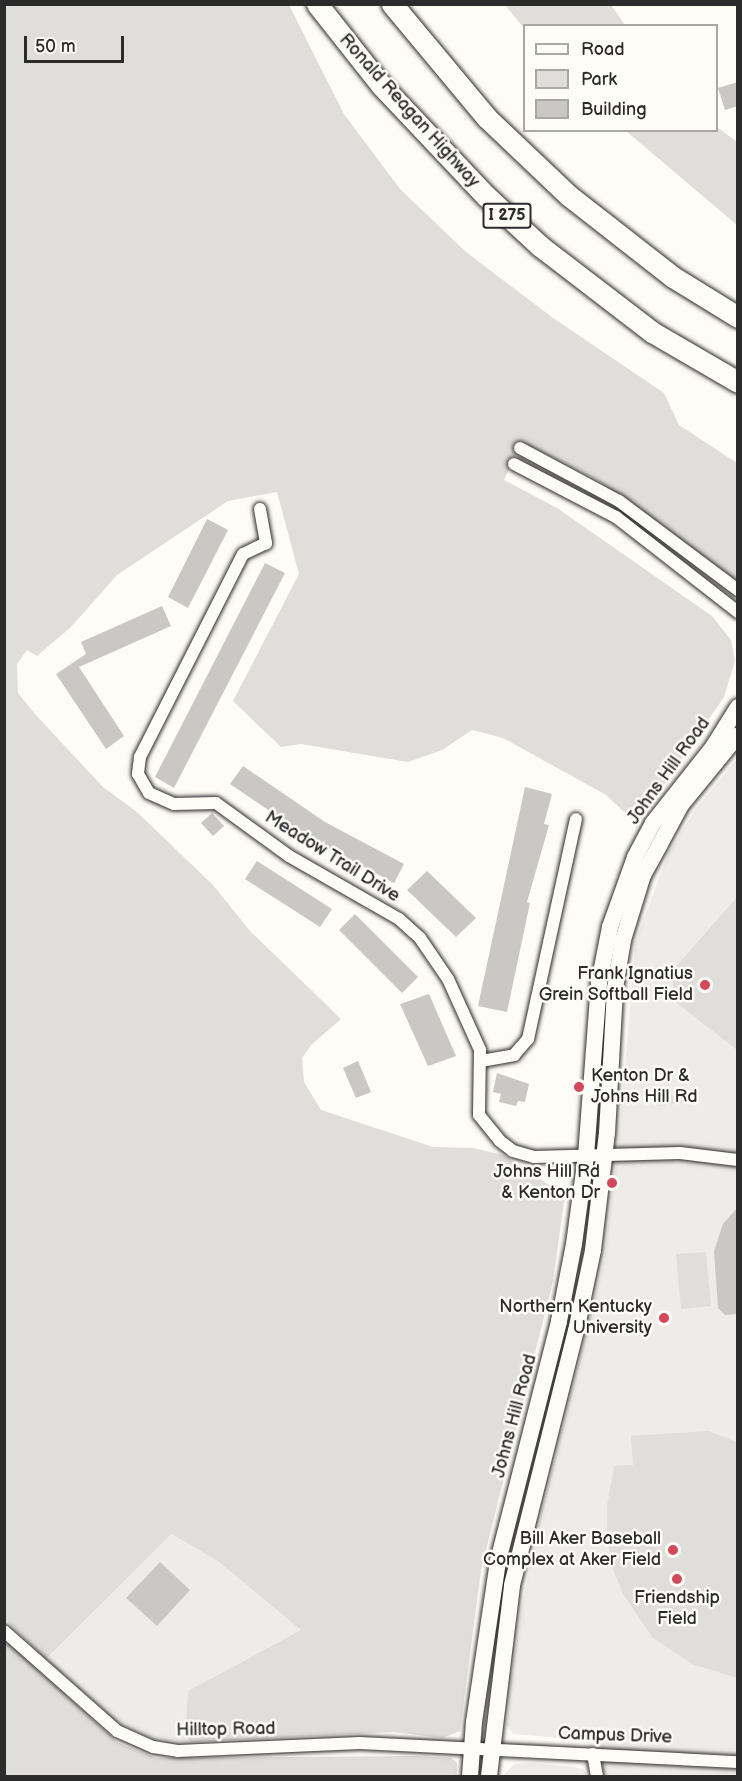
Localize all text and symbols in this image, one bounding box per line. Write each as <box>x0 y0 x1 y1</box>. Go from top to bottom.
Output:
scale bar <box>27 24 128 62</box>
legend <box>523 24 718 132</box>
street label: Ronald Reagan Highway <box>334 30 484 192</box>
text: 50 m <box>35 36 76 57</box>
text: Road <box>581 39 625 60</box>
text: Park <box>581 69 617 90</box>
text: Building <box>581 99 647 120</box>
road number: I 275 <box>482 203 532 229</box>
street label: Johns Hill Road <box>623 713 715 829</box>
street label: Meadow Trail Drive <box>260 807 404 907</box>
place label: Frank Ignatius Grein Softball Field <box>538 964 693 1006</box>
marker: Frank Ignatius Grein Softball Field <box>698 978 712 992</box>
place label: Kenton Dr & Johns Hill Rd <box>591 1066 698 1108</box>
marker: Kenton Dr & Johns Hill Rd <box>572 1080 586 1094</box>
place label: Johns Hill Rd & Kenton Dr <box>493 1162 600 1204</box>
marker: Johns Hill Rd & Kenton Dr <box>605 1176 619 1190</box>
place label: Northern Kentucky University <box>499 1297 652 1340</box>
marker: Northern Kentucky University <box>657 1311 671 1325</box>
street label: Johns Hill Road <box>488 1352 542 1480</box>
place label: Bill Aker Baseball Complex at Aker Field <box>483 1529 661 1572</box>
marker: Bill Aker Baseball Complex at Aker Field <box>666 1543 680 1557</box>
marker: Friendship Field <box>670 1572 684 1586</box>
place label: Friendship Field <box>634 1588 720 1630</box>
street label: Hilltop Road <box>176 1718 276 1742</box>
street label: Campus Drive <box>558 1723 672 1749</box>

